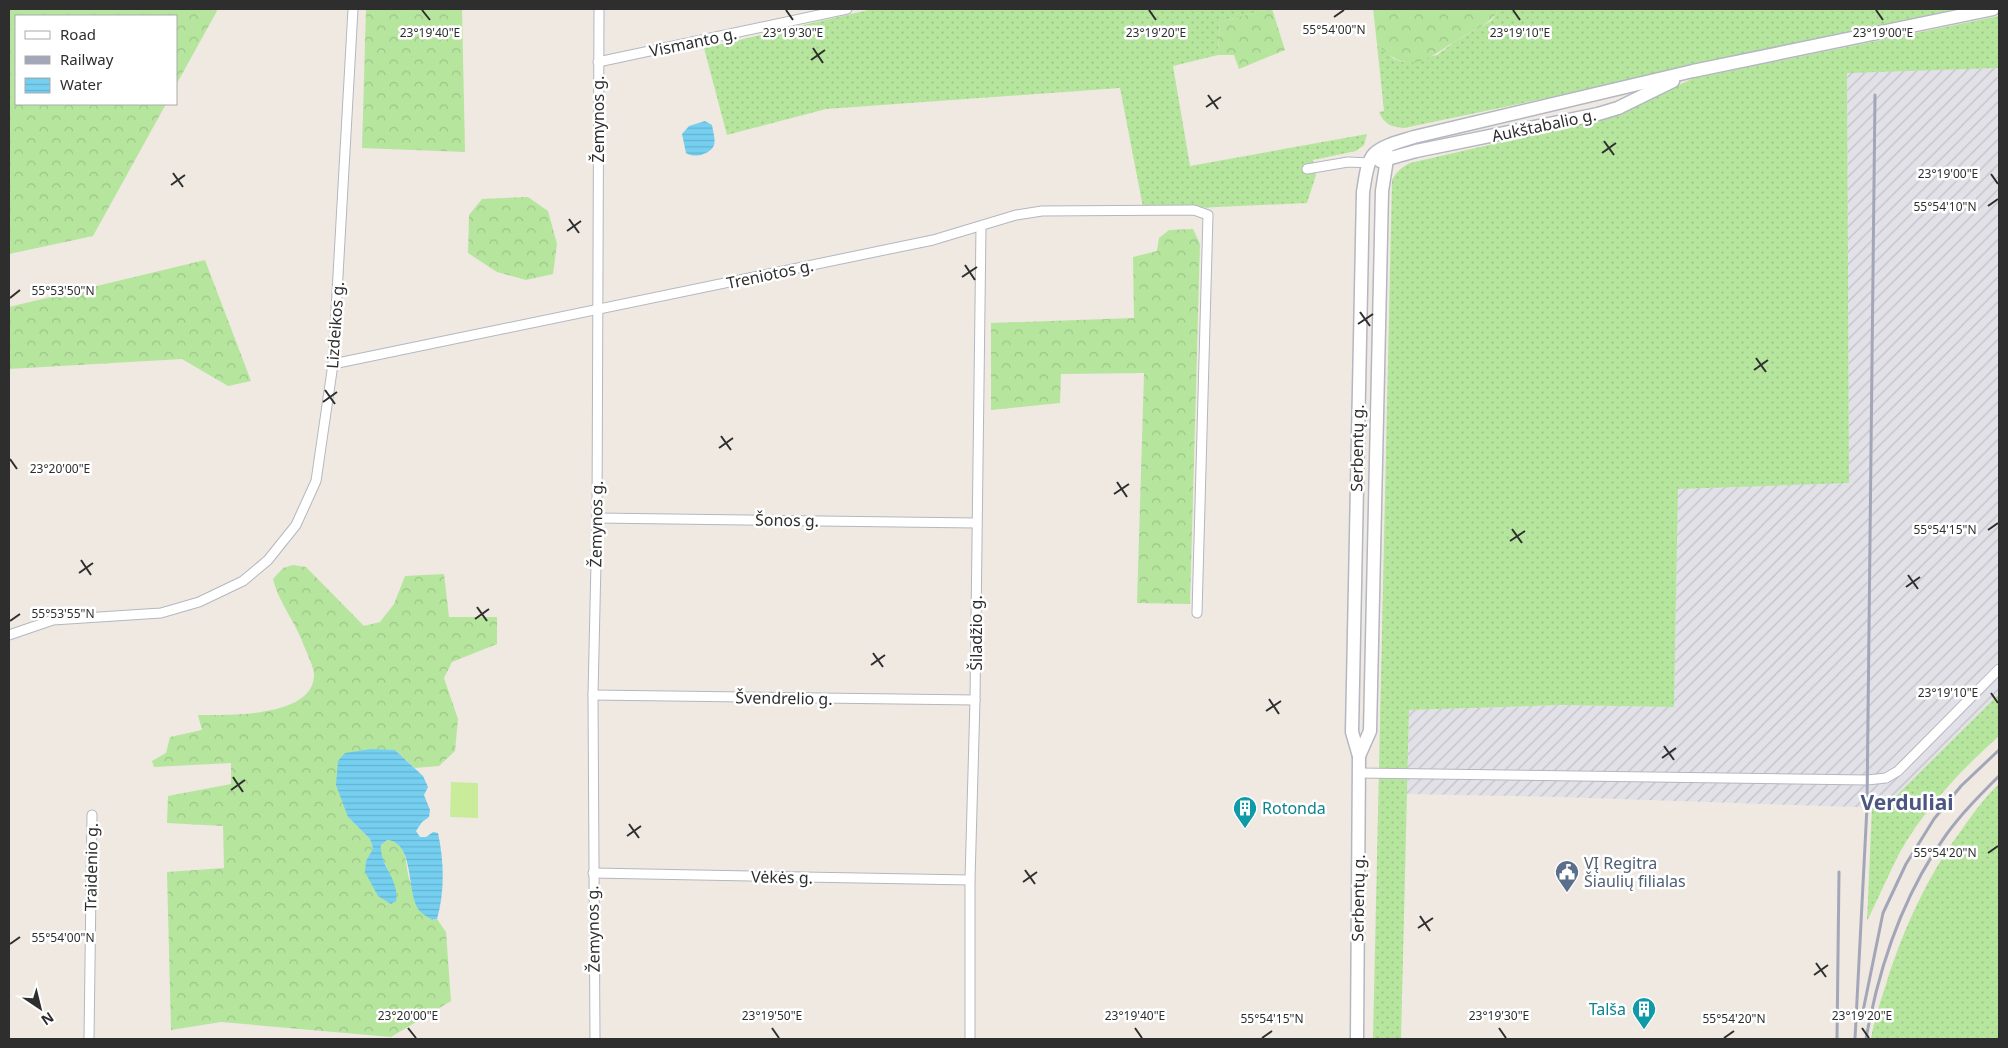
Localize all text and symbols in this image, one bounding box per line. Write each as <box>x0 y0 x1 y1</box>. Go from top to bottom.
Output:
legend <box>15 15 178 105</box>
text: 55°54'00"N <box>1302 21 1366 38</box>
street label: Vismanto g. <box>647 22 739 62</box>
text: Road <box>60 24 96 44</box>
text: 23°19'40"E <box>400 24 460 41</box>
text: 23°19'30"E <box>763 24 823 41</box>
text: 23°19'20"E <box>1126 24 1186 41</box>
text: 23°19'10"E <box>1490 24 1550 41</box>
text: 23°19'00"E <box>1853 24 1913 41</box>
text: Railway <box>60 49 114 69</box>
text: Water <box>60 74 102 94</box>
street label: Žemynos g. <box>587 76 609 162</box>
street label: Aukštabalio g. <box>1490 103 1598 147</box>
text: 23°19'00"E <box>1918 165 1978 182</box>
text: 55°54'10"N <box>1913 198 1977 215</box>
street label: Treniotos g. <box>724 254 816 294</box>
street label: Lizdeikos g. <box>321 281 349 369</box>
text: 55°53'50"N <box>31 282 95 299</box>
street label: Serbentų g. <box>1345 404 1369 492</box>
text: 23°20'00"E <box>30 460 90 477</box>
street label: Žemynos g. <box>584 480 608 568</box>
street label: Šonos g. <box>755 508 819 532</box>
text: 55°54'15"N <box>1913 521 1977 538</box>
street label: Šiladžio g. <box>965 595 987 671</box>
text: 55°53'55"N <box>31 605 95 622</box>
text: 23°19'10"E <box>1918 684 1978 701</box>
street label: Švendrelio g. <box>735 686 833 710</box>
district label: Verduliai <box>1860 788 1954 816</box>
building icon: Rotonda <box>1232 795 1258 829</box>
place label: Rotonda <box>1262 797 1326 819</box>
street label: Traidenio g. <box>79 823 103 911</box>
text: 55°54'20"N <box>1913 844 1977 861</box>
place label: VĮ Regitra Šiaulių filialas <box>1584 852 1686 892</box>
street label: Serbentų g. <box>1346 854 1370 942</box>
public building icon: VĮ Regitra Šiaulių filialas <box>1554 859 1580 893</box>
street label: Vėkės g. <box>751 865 813 889</box>
street label: Žemynos g. <box>581 885 605 973</box>
text: 55°54'00"N <box>31 929 95 946</box>
north arrow <box>15 983 65 1033</box>
building icon: Talša <box>1631 996 1657 1030</box>
place label: Talša <box>1589 998 1626 1020</box>
text: 23°20'00"E <box>378 1007 438 1024</box>
text: 23°19'50"E <box>742 1007 802 1024</box>
text: 23°19'40"E <box>1105 1007 1165 1024</box>
text: 23°19'30"E <box>1469 1007 1529 1024</box>
text: 23°19'20"E <box>1832 1007 1892 1024</box>
text: N <box>38 1008 58 1030</box>
text: 55°54'15"N <box>1240 1010 1304 1027</box>
text: 55°54'20"N <box>1702 1010 1766 1027</box>

